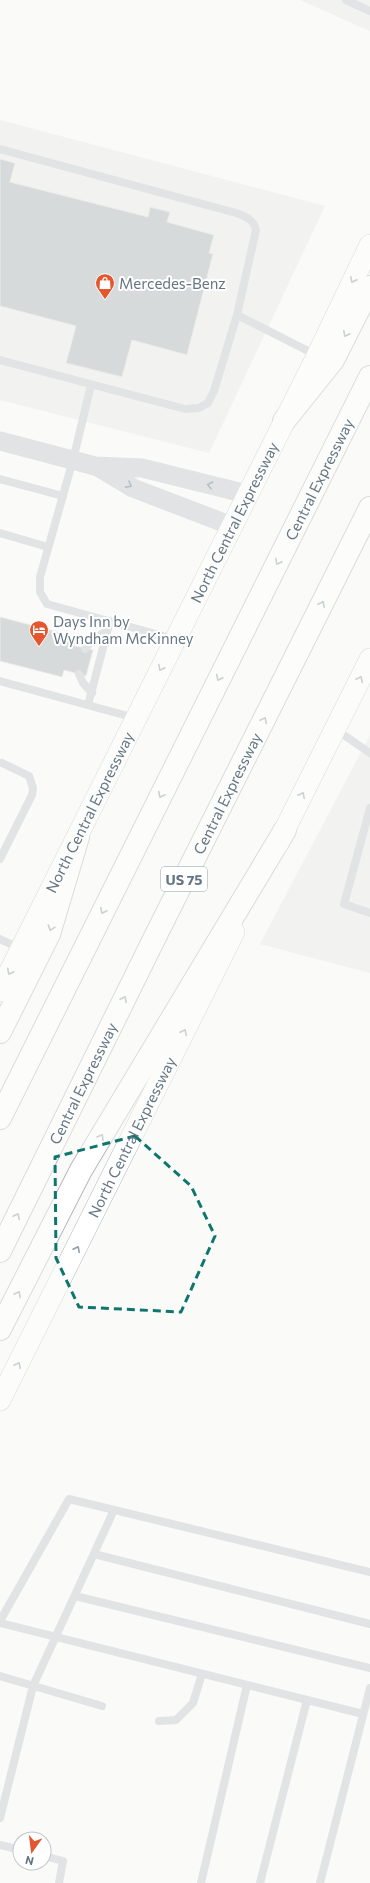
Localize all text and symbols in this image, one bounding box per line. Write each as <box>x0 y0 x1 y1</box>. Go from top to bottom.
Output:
shop icon: Mercedes-Benz <box>94 272 116 300</box>
place label: Mercedes-Benz <box>119 274 226 292</box>
one-way arrow <box>350 276 358 283</box>
one-way arrow <box>343 330 351 337</box>
street label: Central Expressway <box>281 415 357 543</box>
street label: North Central Expressway <box>186 439 282 606</box>
one-way arrow <box>125 480 132 488</box>
one-way arrow <box>206 481 213 489</box>
one-way arrow <box>275 558 282 565</box>
one-way arrow <box>317 601 325 608</box>
place label: Days Inn by Wyndham McKinney <box>53 612 194 647</box>
hotel icon: Days Inn by Wyndham McKinney <box>28 619 50 647</box>
one-way arrow <box>158 664 165 672</box>
one-way arrow <box>217 674 224 682</box>
one-way arrow <box>355 675 363 683</box>
one-way arrow <box>259 717 267 724</box>
street label: North Central Expressway <box>42 728 137 895</box>
street label: Central Expressway <box>189 729 265 857</box>
one-way arrow <box>159 790 166 798</box>
one-way arrow <box>297 791 305 799</box>
road number: US 75 <box>161 867 207 891</box>
one-way arrow <box>100 907 108 914</box>
one-way arrow <box>47 925 56 932</box>
one-way arrow <box>7 968 15 975</box>
one-way arrow <box>119 996 127 1003</box>
street label: Central Expressway <box>45 1019 121 1147</box>
one-way arrow <box>179 1029 187 1037</box>
street label: North Central Expressway <box>84 1053 179 1220</box>
one-way arrow <box>96 1134 104 1141</box>
one-way arrow <box>13 1213 20 1220</box>
one-way arrow <box>72 1246 80 1254</box>
one-way arrow <box>13 1291 20 1299</box>
one-way arrow <box>13 1362 21 1369</box>
north arrow <box>12 1831 52 1871</box>
text: N <box>24 1854 35 1868</box>

